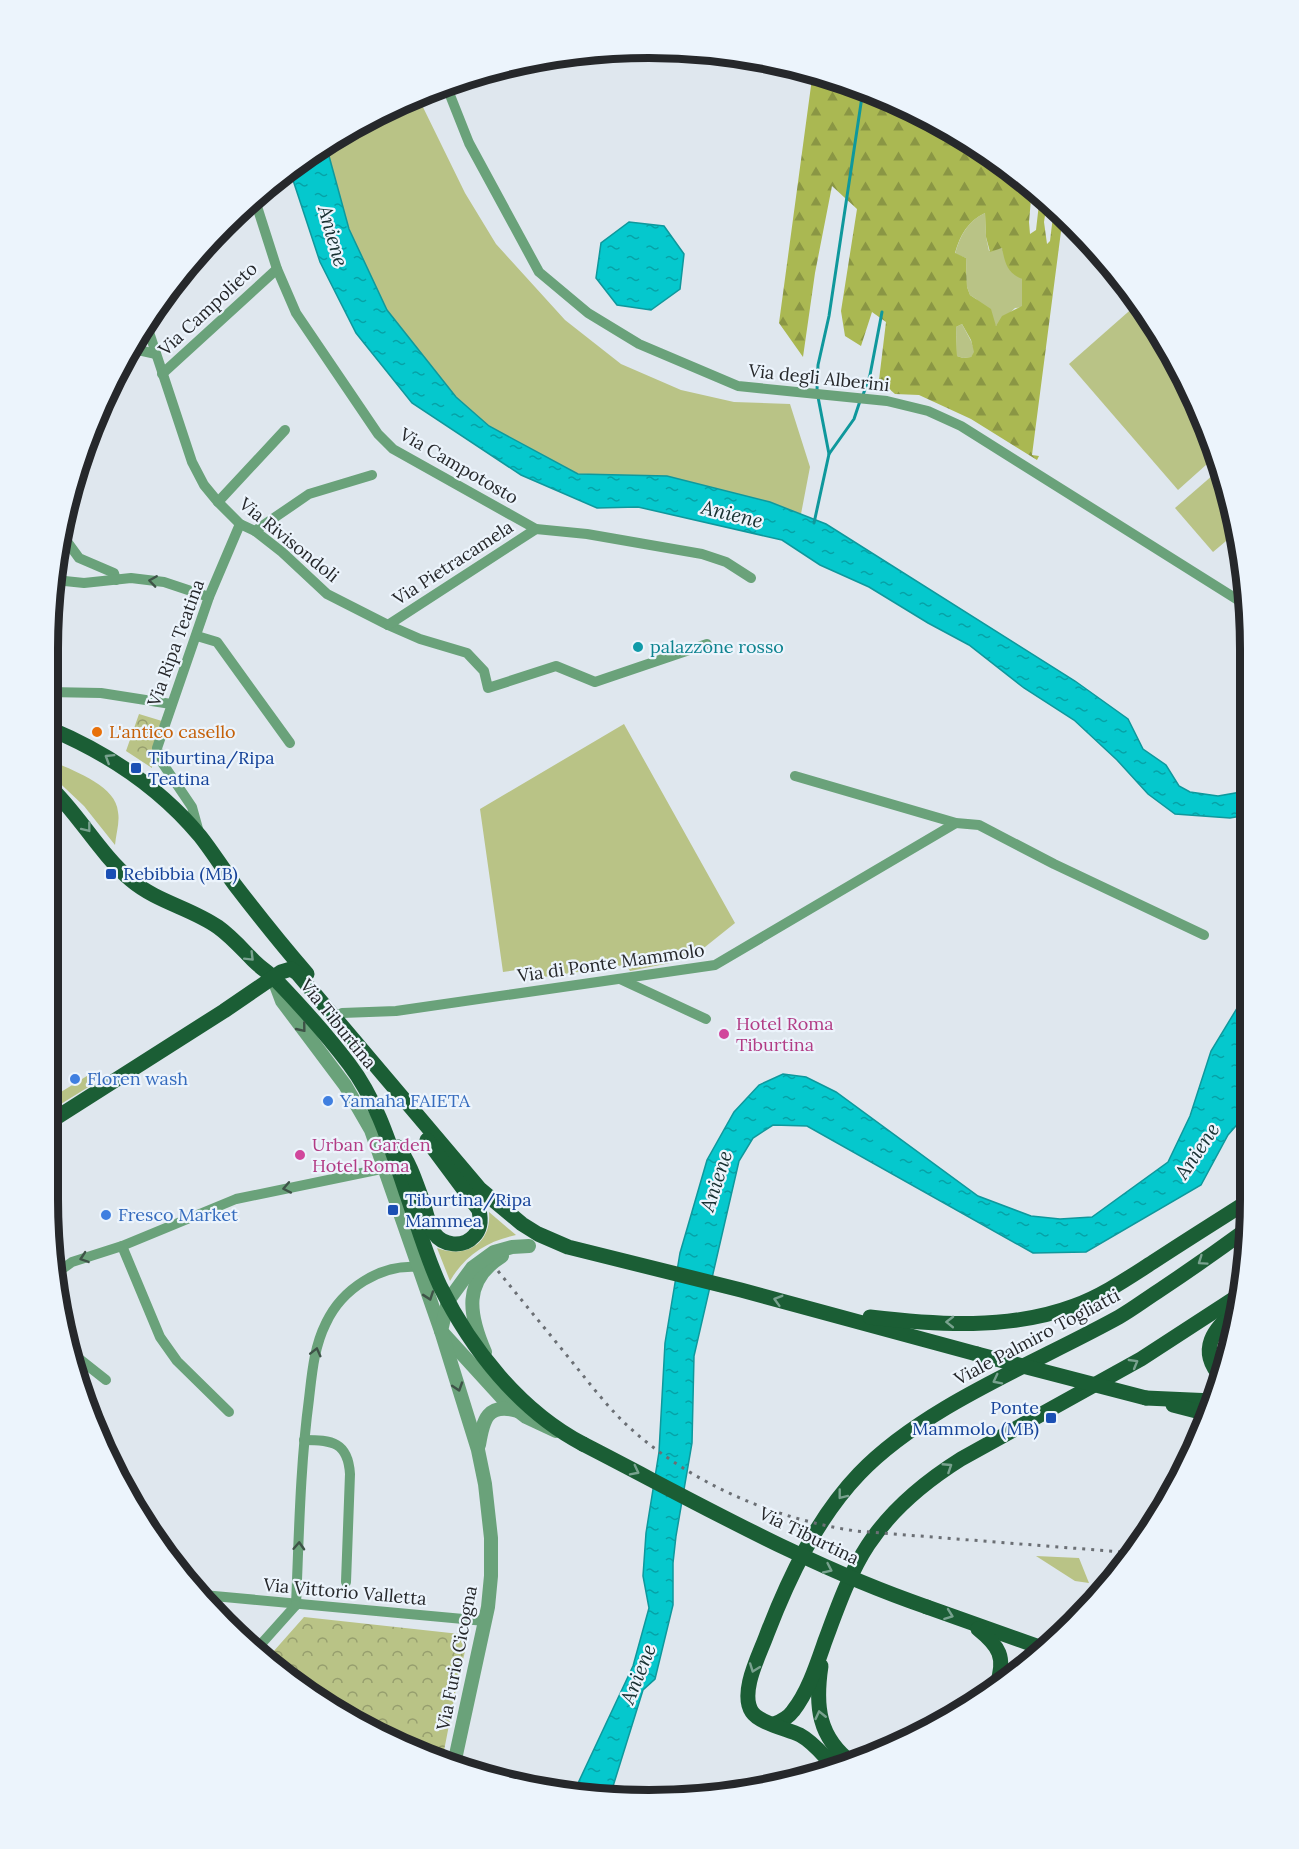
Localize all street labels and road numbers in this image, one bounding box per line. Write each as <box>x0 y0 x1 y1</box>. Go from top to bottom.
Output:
street label: Via Campolieto <box>153 257 262 361</box>
street label: Via degli Alberini <box>747 359 891 396</box>
street label: Via Campotosto <box>395 422 523 509</box>
street label: Via Rivisondoli <box>234 492 344 587</box>
street label: Via Pietracamela <box>387 515 517 611</box>
street label: Via Ripa Teatina <box>142 576 209 710</box>
street label: Via di Ponte Mammolo <box>515 938 706 987</box>
street label: Via Tiburtina <box>295 973 381 1073</box>
street label: Viale Palmiro Togliatti <box>949 1283 1123 1390</box>
street label: Via Tiburtina <box>755 1501 863 1570</box>
street label: Via Vittorio Valletta <box>262 1573 428 1610</box>
street label: Via Furio Cicogna <box>431 1584 482 1733</box>

